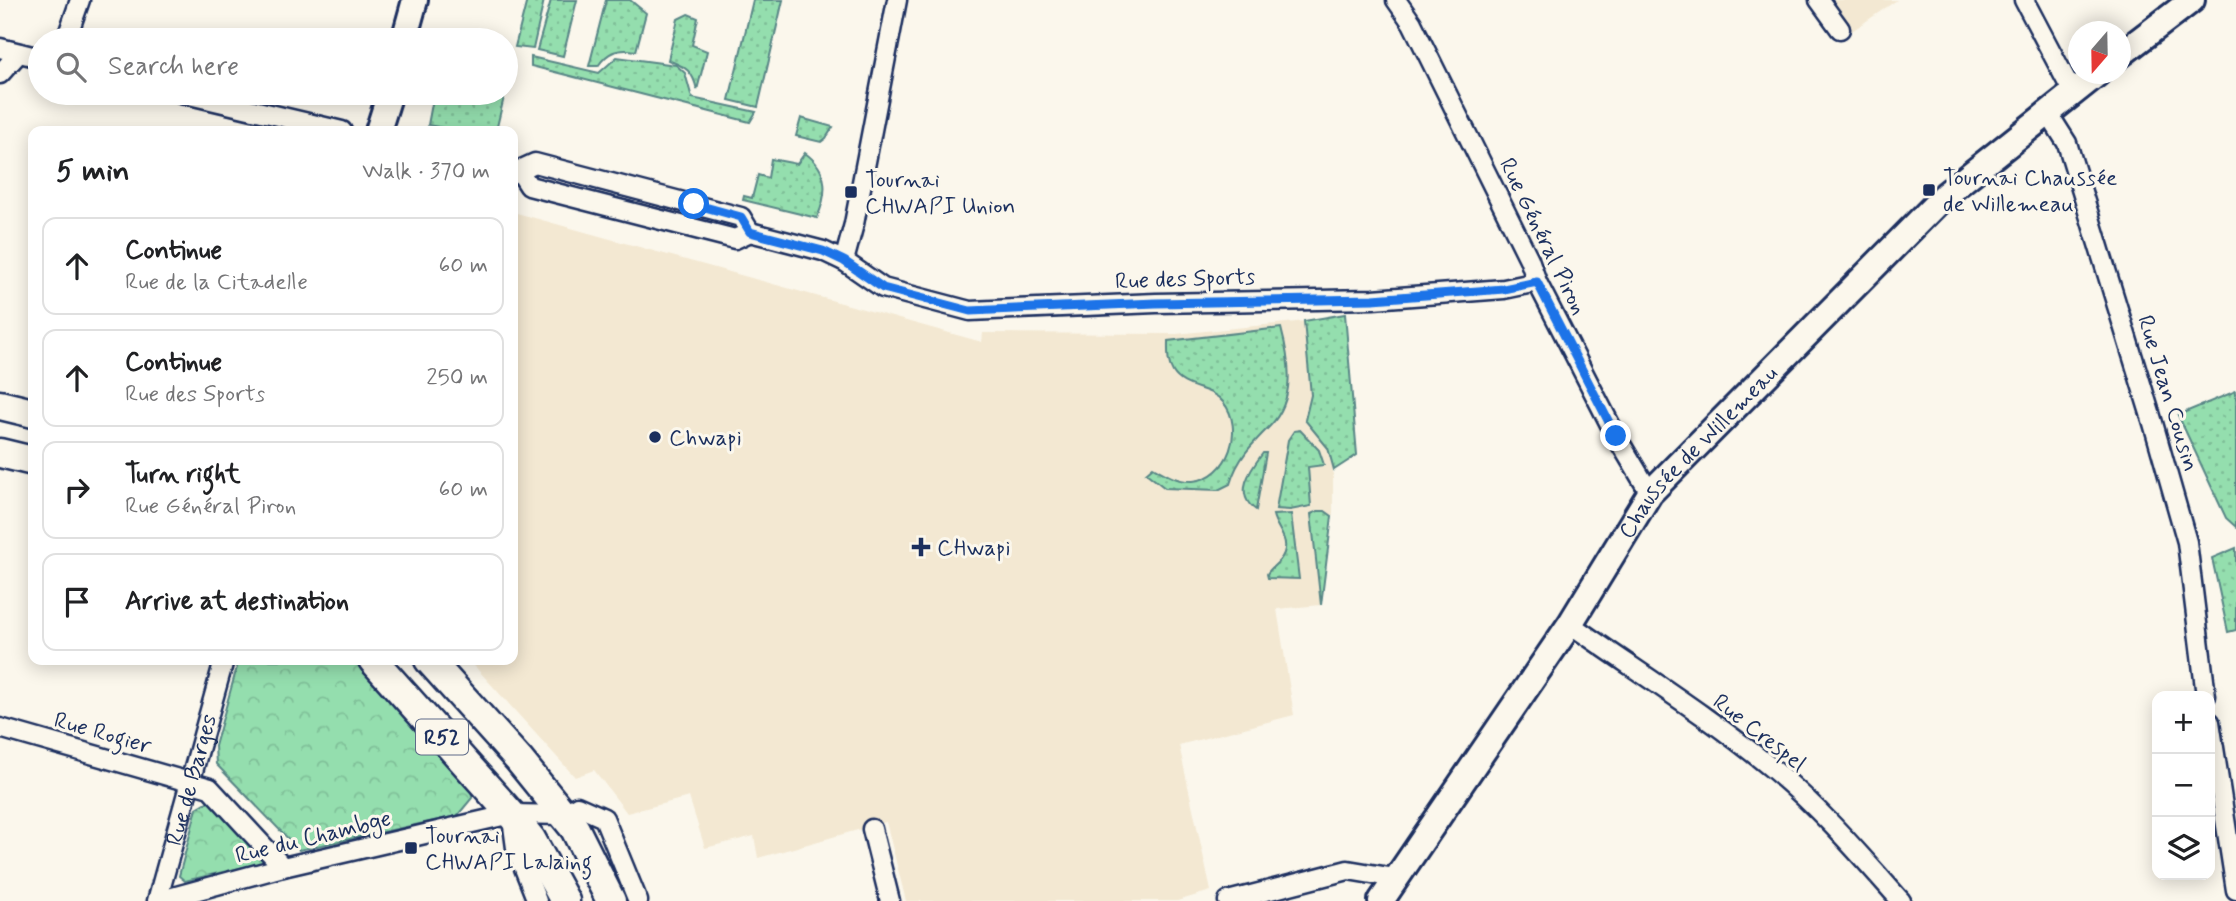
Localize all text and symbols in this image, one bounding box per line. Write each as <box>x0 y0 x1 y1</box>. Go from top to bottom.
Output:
north arrow <box>2068 21 2131 84</box>
search box <box>28 28 518 105</box>
icon: search <box>52 48 90 86</box>
text: Search here <box>108 50 239 84</box>
text: 5 min <box>56 152 130 191</box>
street label: Rue Général Piron <box>1491 153 1593 320</box>
text: Walk · 370 m <box>362 157 490 187</box>
place label: Tournai Chaussée de Willemeau <box>1943 164 2117 220</box>
place label: Tournai CHWAPI Union <box>865 166 1015 222</box>
marker: Tournai Chaussée de Willemeau <box>1921 182 1937 198</box>
marker: Tournai CHWAPI Union <box>843 184 859 200</box>
route start <box>678 188 709 219</box>
text: Continue <box>125 234 222 268</box>
icon: ahead <box>58 247 96 285</box>
text: 60 m <box>439 251 488 281</box>
street label: Rue des Sports <box>1115 263 1256 297</box>
text: Rue de la Citadelle <box>125 268 308 298</box>
street label: Rue Jean Cousin <box>2129 312 2205 475</box>
text: Continue <box>125 346 222 380</box>
icon: ahead <box>58 359 96 397</box>
street label: Chaussée de Willemeau <box>1613 360 1785 545</box>
text: 250 m <box>426 363 488 393</box>
text: Rue des Sports <box>125 380 265 410</box>
route end <box>1600 420 1631 451</box>
place label: Chwapi <box>669 424 742 454</box>
marker: Chwapi <box>647 429 663 445</box>
text: Turn right <box>125 458 241 492</box>
icon: right <box>58 471 96 509</box>
text: 60 m <box>439 475 488 505</box>
text: Rue Général Piron <box>125 492 296 522</box>
place label: CHwapi <box>937 534 1011 564</box>
marker: CHwapi <box>911 537 931 557</box>
icon: arrive <box>58 583 96 621</box>
text: Arrive at destination <box>125 585 349 619</box>
street label: Rue Crespel <box>1706 688 1812 780</box>
map controls <box>2152 691 2215 880</box>
button: + <box>2152 691 2215 754</box>
street label: Rue Rogier <box>50 706 155 764</box>
street label: Rue de Barges <box>160 711 225 849</box>
road number: R52 <box>416 720 468 754</box>
button: − <box>2152 754 2215 817</box>
street label: Rue du Chambge <box>232 804 395 874</box>
button: layers <box>2152 817 2215 880</box>
place label: Tournai CHWAPI Lalaing <box>425 822 592 880</box>
marker: Tournai CHWAPI Lalaing <box>403 840 419 856</box>

